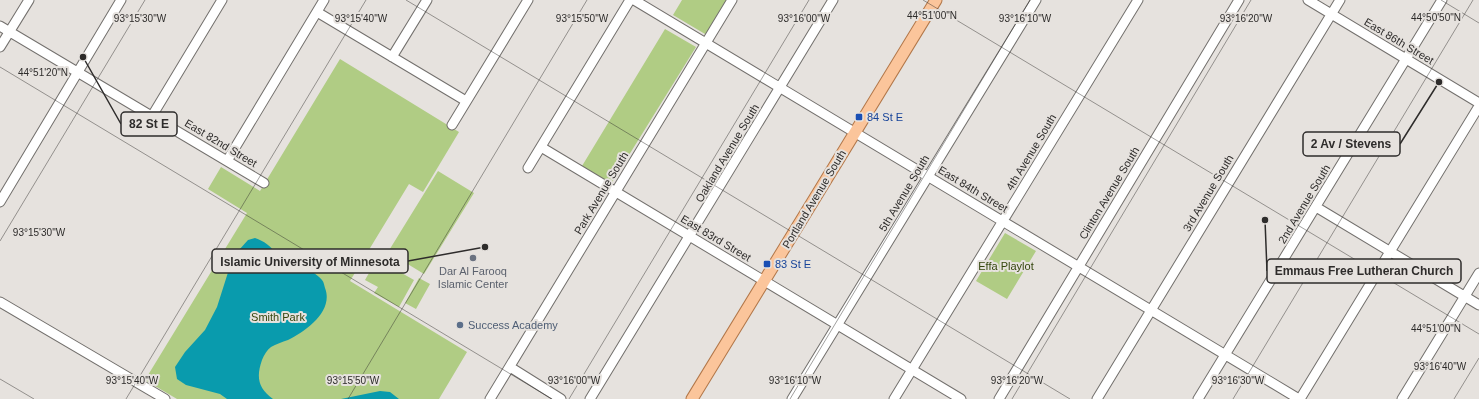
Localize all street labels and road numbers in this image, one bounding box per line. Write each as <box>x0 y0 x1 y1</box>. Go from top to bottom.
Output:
street label: East 86th Street <box>1362 16 1436 66</box>
street label: Oakland Avenue South <box>693 102 761 204</box>
street label: 4th Avenue South <box>1004 112 1058 192</box>
street label: East 82nd Street <box>183 117 259 169</box>
street label: Clinton Avenue South <box>1077 145 1141 241</box>
street label: Portland Avenue South <box>780 148 848 250</box>
street label: Park Avenue South <box>572 150 630 236</box>
street label: 5th Avenue South <box>877 153 931 233</box>
street label: 3rd Avenue South <box>1180 153 1236 233</box>
street label: 2nd Avenue South <box>1276 162 1332 246</box>
street label: East 84th Street <box>936 164 1010 214</box>
street label: East 83rd Street <box>679 212 753 264</box>

